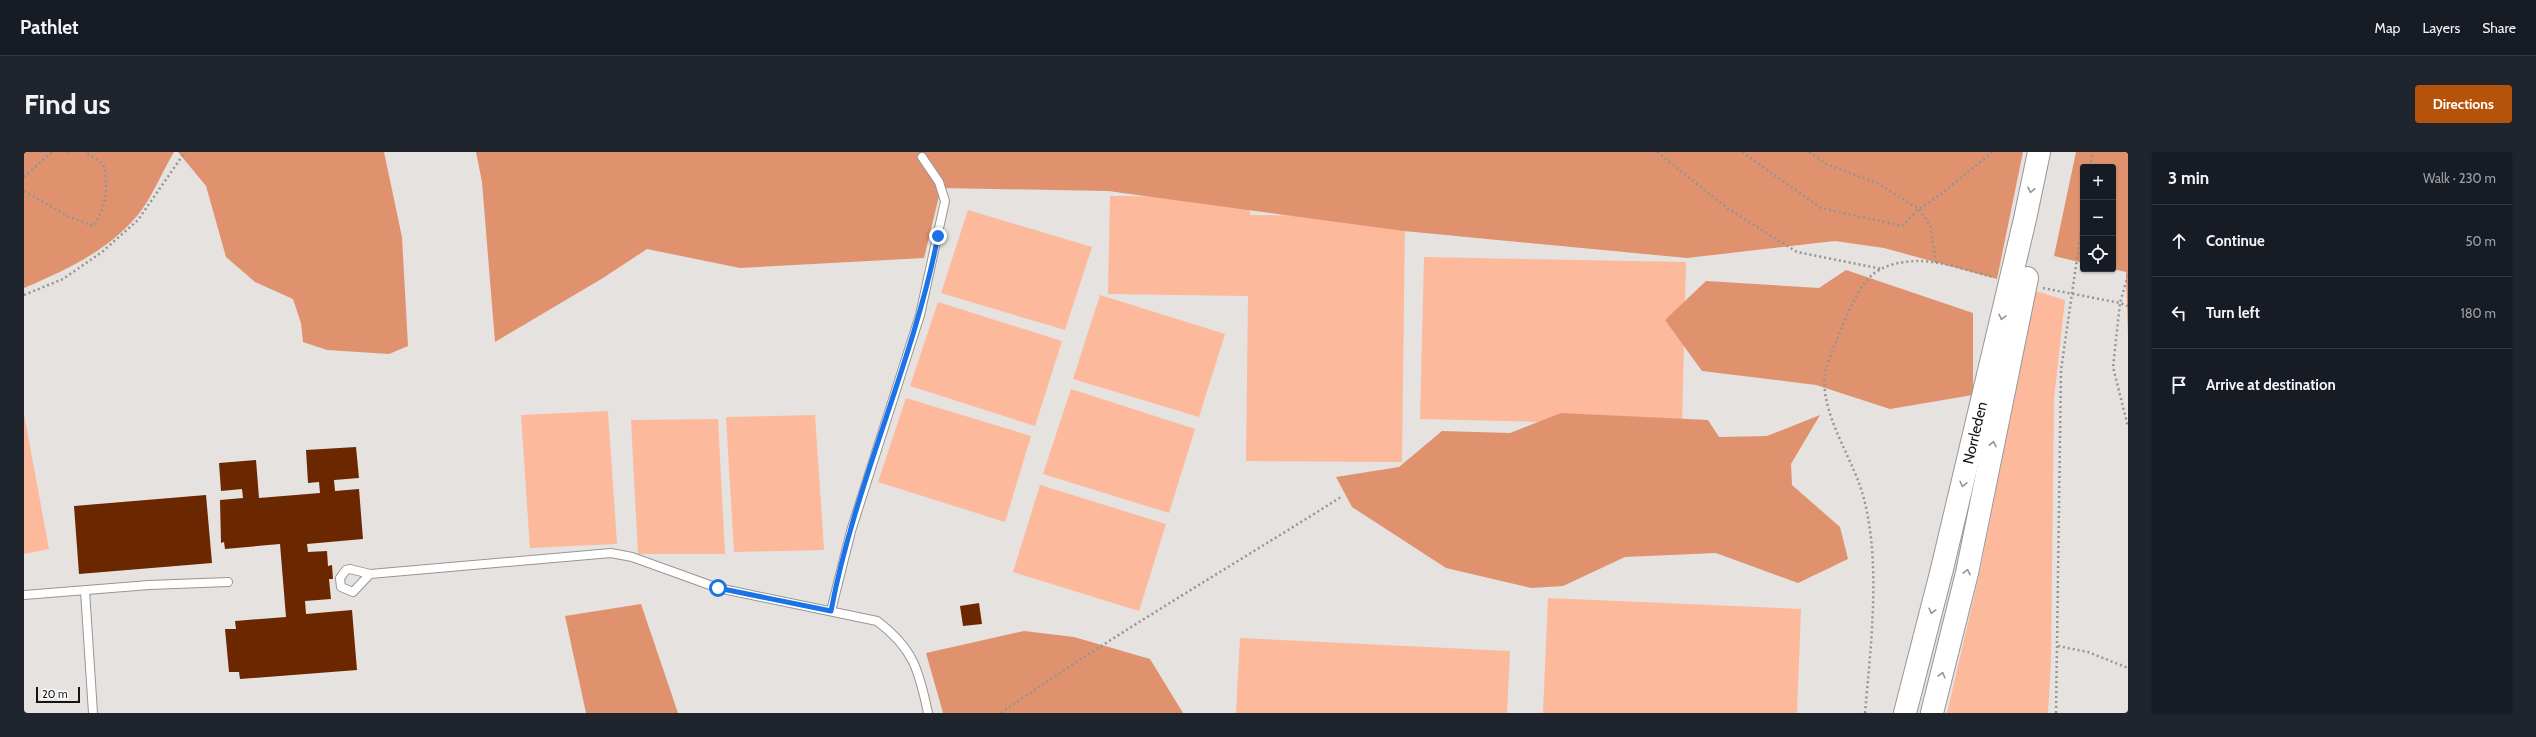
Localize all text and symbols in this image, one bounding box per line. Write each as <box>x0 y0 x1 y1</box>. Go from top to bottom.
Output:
text: Pathlet <box>20 16 79 39</box>
text: Map <box>2375 19 2400 37</box>
text: Layers <box>2422 19 2460 37</box>
text: Share <box>2482 19 2516 37</box>
button: Directions <box>2415 85 2512 123</box>
text: Find us <box>24 87 110 121</box>
map controls <box>2080 164 2116 272</box>
button: + <box>2080 164 2116 200</box>
text: 3 min <box>2168 168 2209 188</box>
text: Walk · 230 m <box>2423 170 2496 186</box>
one-way arrow <box>2028 187 2036 193</box>
button: − <box>2080 200 2116 236</box>
route end <box>929 227 947 245</box>
icon: ahead <box>2168 230 2190 252</box>
text: Continue <box>2206 232 2265 250</box>
text: 50 m <box>2466 233 2496 249</box>
button: locate <box>2080 236 2116 272</box>
icon: left <box>2168 302 2190 324</box>
text: Turn left <box>2206 304 2260 322</box>
text: 180 m <box>2460 305 2496 321</box>
one-way arrow <box>1999 314 2007 320</box>
icon: arrive <box>2168 374 2190 396</box>
text: Arrive at destination <box>2206 376 2336 394</box>
street label: Norrleden <box>1959 400 1991 466</box>
one-way arrow <box>1988 441 1996 447</box>
one-way arrow <box>1959 481 1967 487</box>
one-way arrow <box>1962 568 1970 575</box>
route start <box>709 579 727 597</box>
one-way arrow <box>1928 607 1937 614</box>
one-way arrow <box>1937 672 1946 679</box>
scale bar <box>36 685 80 704</box>
text: 20 m <box>42 687 68 701</box>

